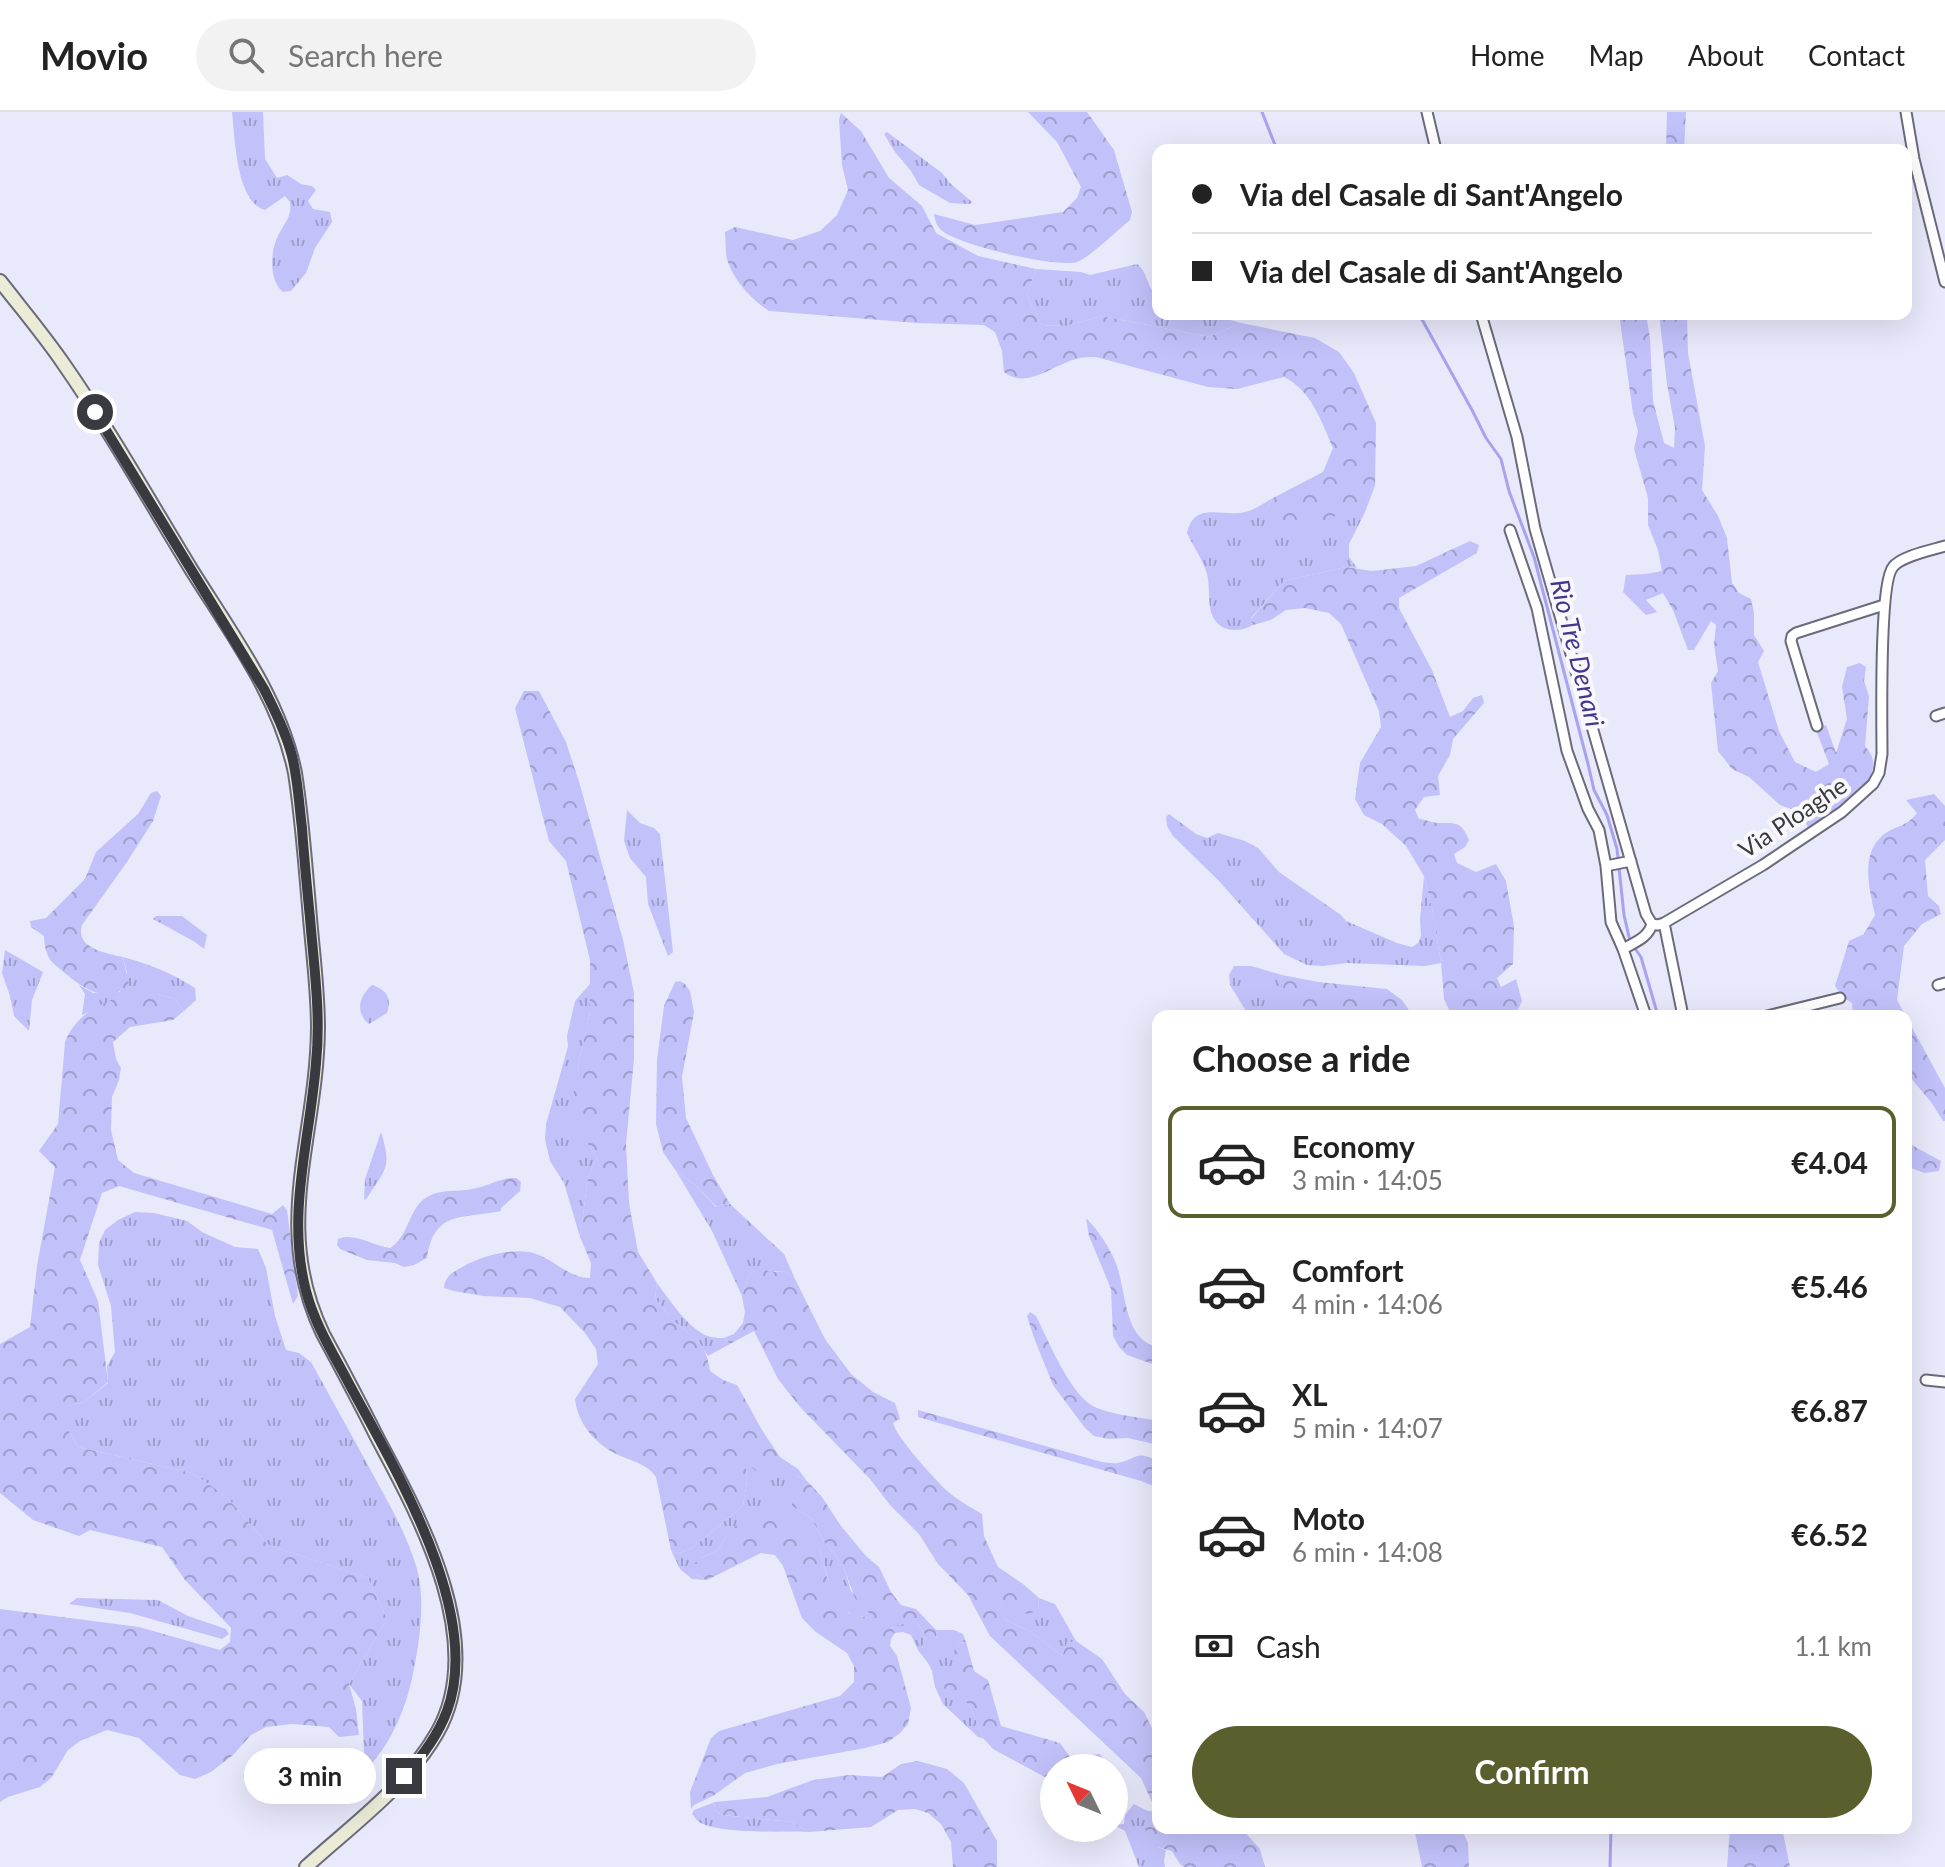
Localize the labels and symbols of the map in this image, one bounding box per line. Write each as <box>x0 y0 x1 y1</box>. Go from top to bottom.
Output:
route start <box>77 394 113 430</box>
water label: Rio Tre Denari <box>1544 576 1612 730</box>
street label: Via Ploaghe <box>1733 770 1852 863</box>
callout: 3 min <box>244 1748 376 1804</box>
north arrow <box>1040 1754 1128 1842</box>
route end <box>386 1758 422 1794</box>

